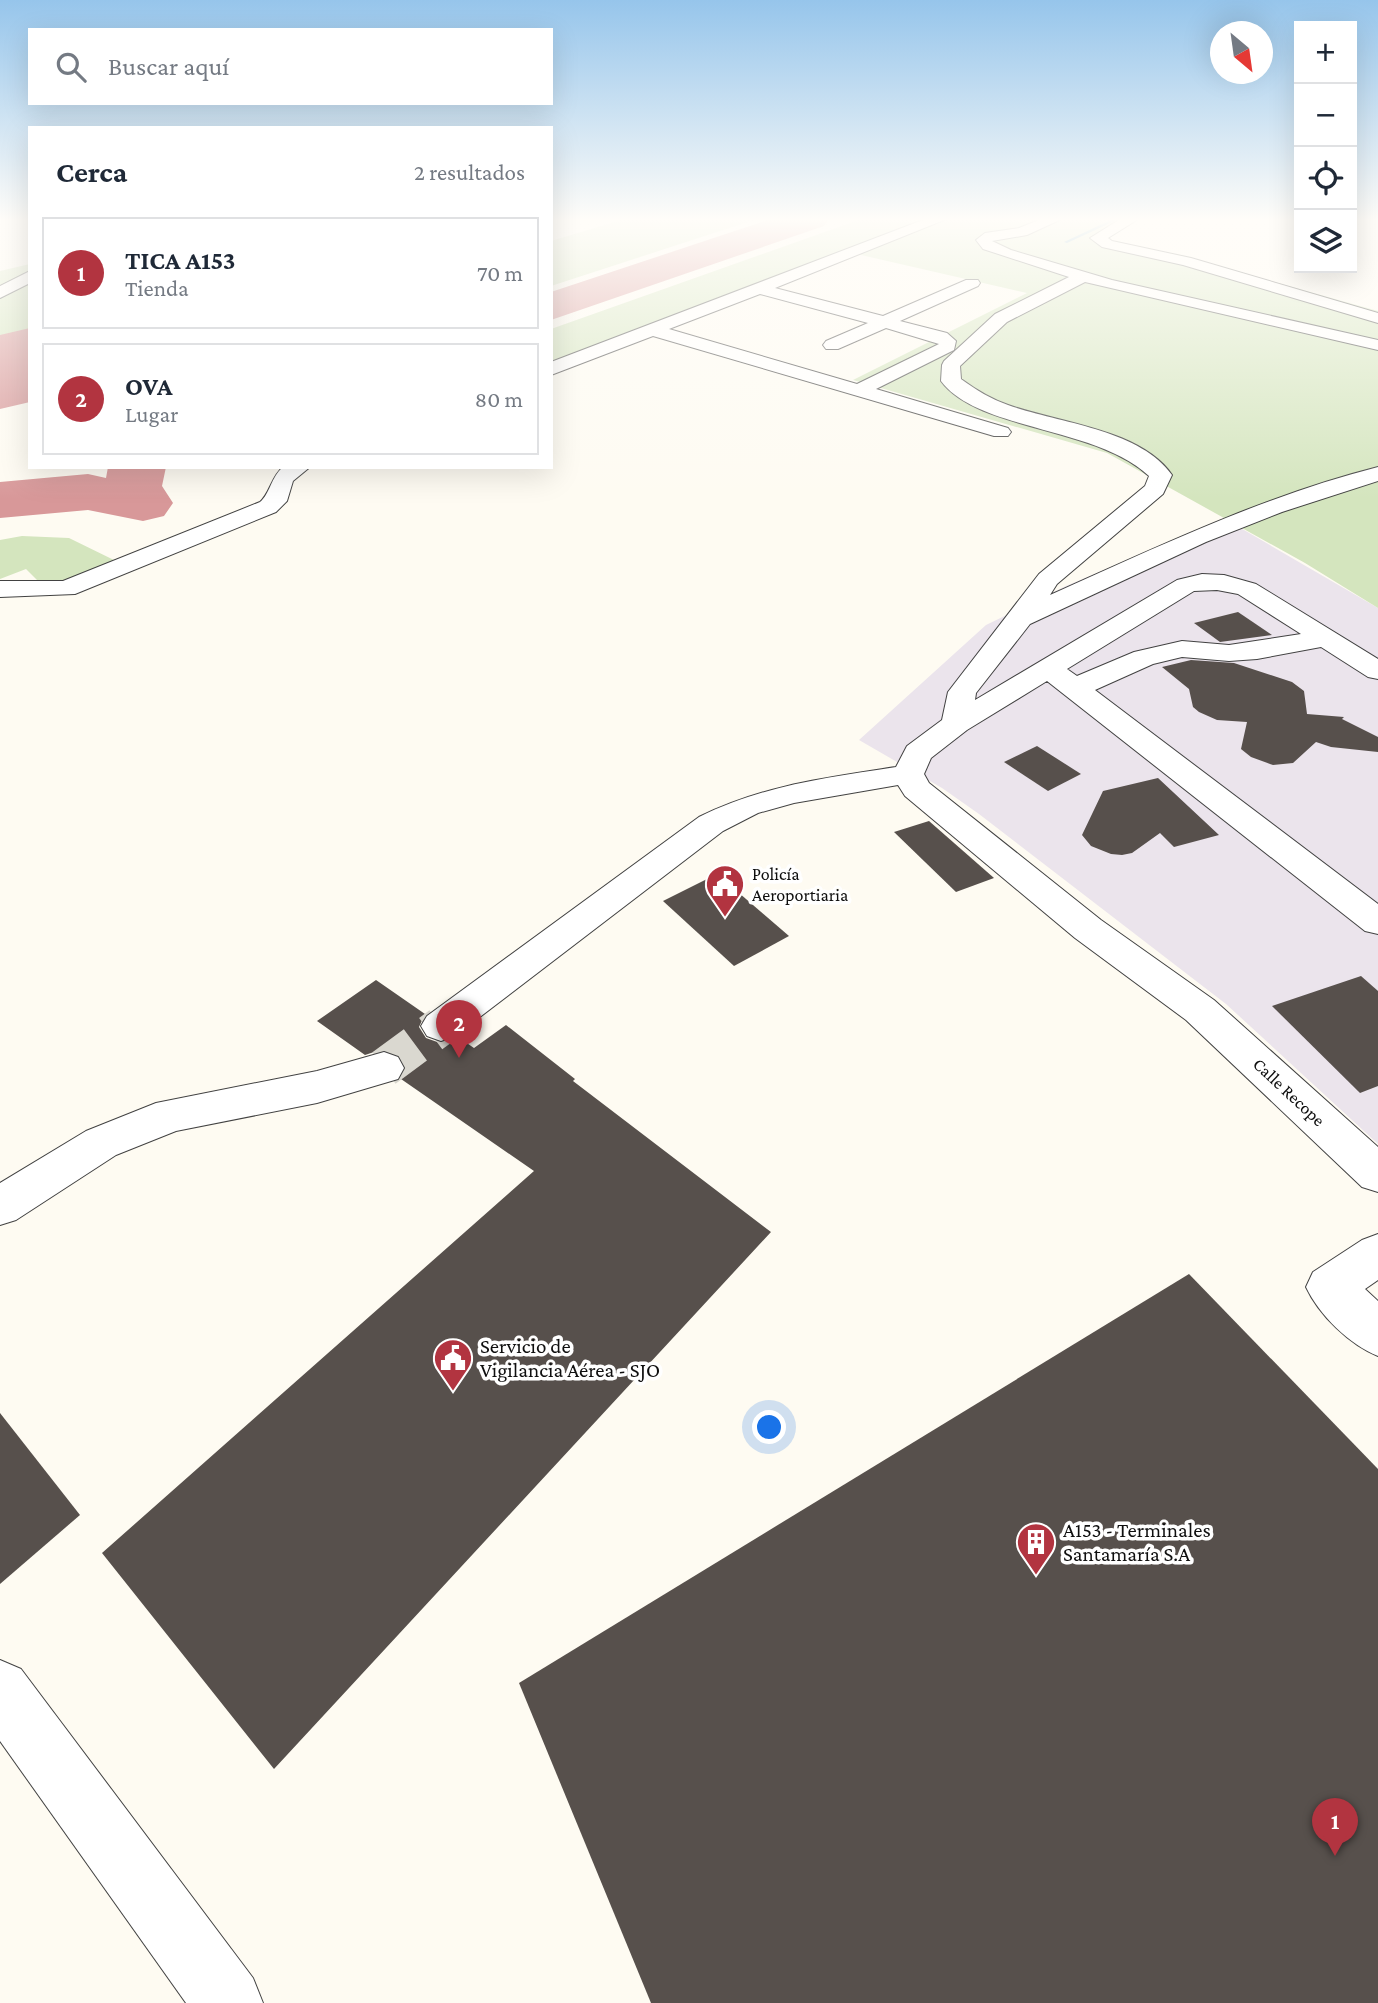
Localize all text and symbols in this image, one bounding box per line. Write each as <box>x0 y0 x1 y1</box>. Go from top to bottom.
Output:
north arrow <box>1210 21 1273 84</box>
map controls <box>1294 21 1357 273</box>
button: + <box>1294 21 1357 84</box>
search box <box>28 28 553 105</box>
icon: search <box>52 48 90 86</box>
text: Buscar aquí <box>108 52 229 81</box>
button: − <box>1294 84 1357 147</box>
button: locate <box>1294 147 1357 210</box>
text: Cerca <box>56 155 127 188</box>
text: 2 resultados <box>414 159 525 185</box>
button: layers <box>1294 210 1357 273</box>
text: TICA A153 <box>125 246 235 275</box>
text: 1 <box>77 260 85 286</box>
text: 70 m <box>477 260 523 286</box>
text: Tienda <box>125 275 189 301</box>
text: OVA <box>125 372 172 401</box>
text: 2 <box>75 386 87 412</box>
text: 80 m <box>475 386 523 412</box>
text: Lugar <box>125 401 178 427</box>
public building icon: Policía Aeroportiaria <box>704 863 746 918</box>
place label: Policía Aeroportiaria <box>752 864 848 905</box>
pin: 2 <box>436 1000 482 1058</box>
street label: Calle Recope <box>1249 1054 1329 1130</box>
place label: Servicio de Vigilancia Aérea - SJO <box>480 1334 660 1382</box>
public building icon: Servicio de Vigilancia Aérea - SJO <box>432 1337 474 1392</box>
your location <box>752 1410 786 1444</box>
place label: A153 - Terminales Santamaría S.A <box>1063 1518 1211 1566</box>
building icon: A153 - Terminales Santamaría S.A <box>1015 1521 1057 1576</box>
pin: 1 <box>1312 1798 1358 1856</box>

